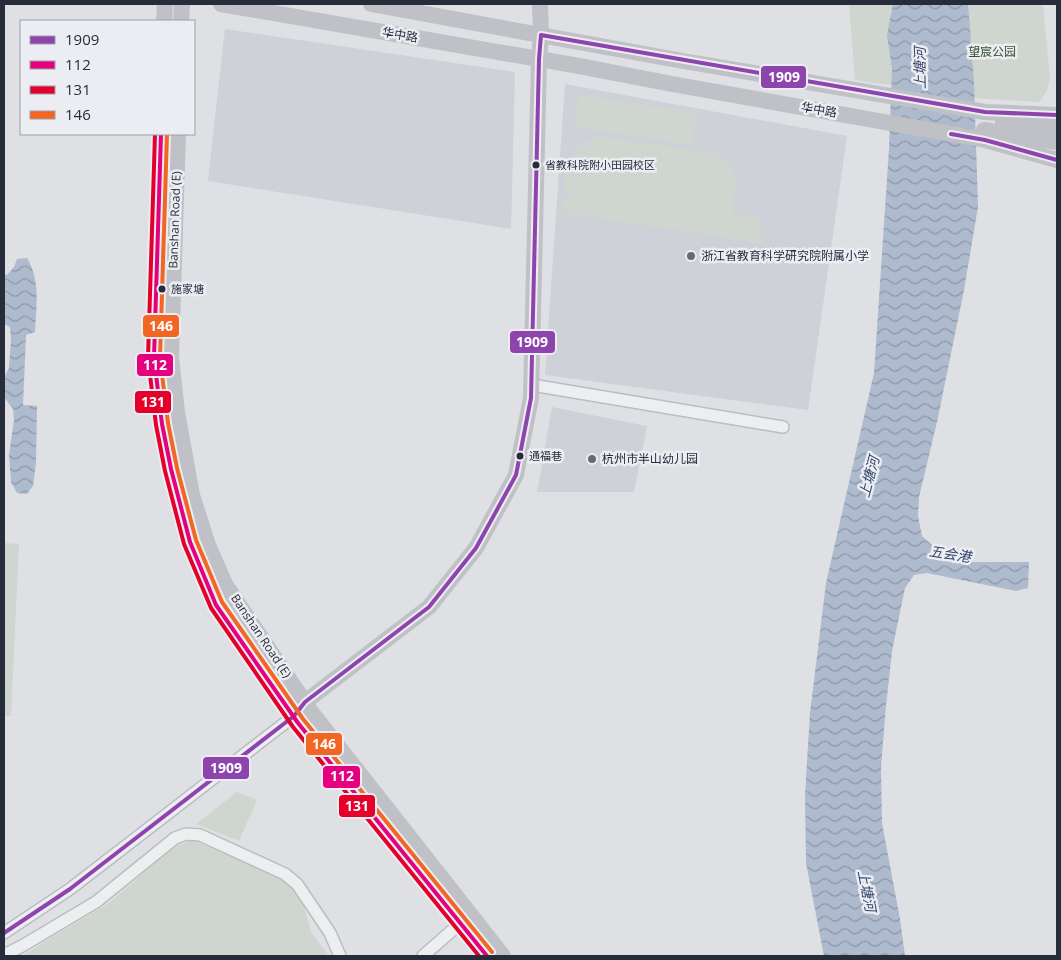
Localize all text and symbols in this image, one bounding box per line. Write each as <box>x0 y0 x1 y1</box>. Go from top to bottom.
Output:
legend <box>20 20 195 135</box>
street label: 华中路 <box>381 23 419 46</box>
text: 1909 <box>65 29 99 49</box>
park label: 望宸公园 <box>968 43 1016 60</box>
water label: 上塘河 <box>910 44 929 89</box>
text: 112 <box>65 54 91 74</box>
line badge: 1909 <box>760 65 807 89</box>
text: 1909 <box>768 67 800 86</box>
text: 131 <box>65 79 91 99</box>
street label: 华中路 <box>800 98 838 121</box>
text: 146 <box>65 104 91 124</box>
place label: 省教科院附小田园校区 <box>545 157 655 172</box>
marker: 省教科院附小田园校区 <box>531 160 541 170</box>
street label: Banshan Road (E) <box>164 171 185 269</box>
place label: 浙江省教育科学研究院附属小学 <box>701 247 869 264</box>
marker: 浙江省教育科学研究院附属小学 <box>685 250 697 262</box>
place label: 施家塘 <box>171 281 204 296</box>
marker: 施家塘 <box>157 284 167 294</box>
line badge: 146 <box>142 314 180 338</box>
text: 146 <box>149 316 173 335</box>
line badge: 1909 <box>509 330 556 354</box>
text: 1909 <box>516 332 548 351</box>
line badge: 112 <box>136 353 174 377</box>
text: 112 <box>143 355 167 374</box>
line badge: 131 <box>134 390 172 414</box>
text: 131 <box>141 392 165 411</box>
place label: 通福巷 <box>529 448 562 463</box>
place label: 杭州市半山幼儿园 <box>602 450 698 467</box>
marker: 通福巷 <box>515 451 525 461</box>
water label: 上塘河 <box>854 451 884 500</box>
marker: 杭州市半山幼儿园 <box>586 453 598 465</box>
water label: 五会港 <box>928 541 974 566</box>
street label: Banshan Road (E) <box>227 591 296 681</box>
line badge: 146 <box>305 732 343 756</box>
text: 146 <box>312 734 336 753</box>
line badge: 1909 <box>202 756 250 780</box>
text: 1909 <box>210 758 242 777</box>
line badge: 112 <box>322 765 361 789</box>
text: 112 <box>330 766 354 785</box>
line badge: 131 <box>338 794 376 818</box>
text: 131 <box>345 796 369 815</box>
water label: 上塘河 <box>854 868 881 916</box>

